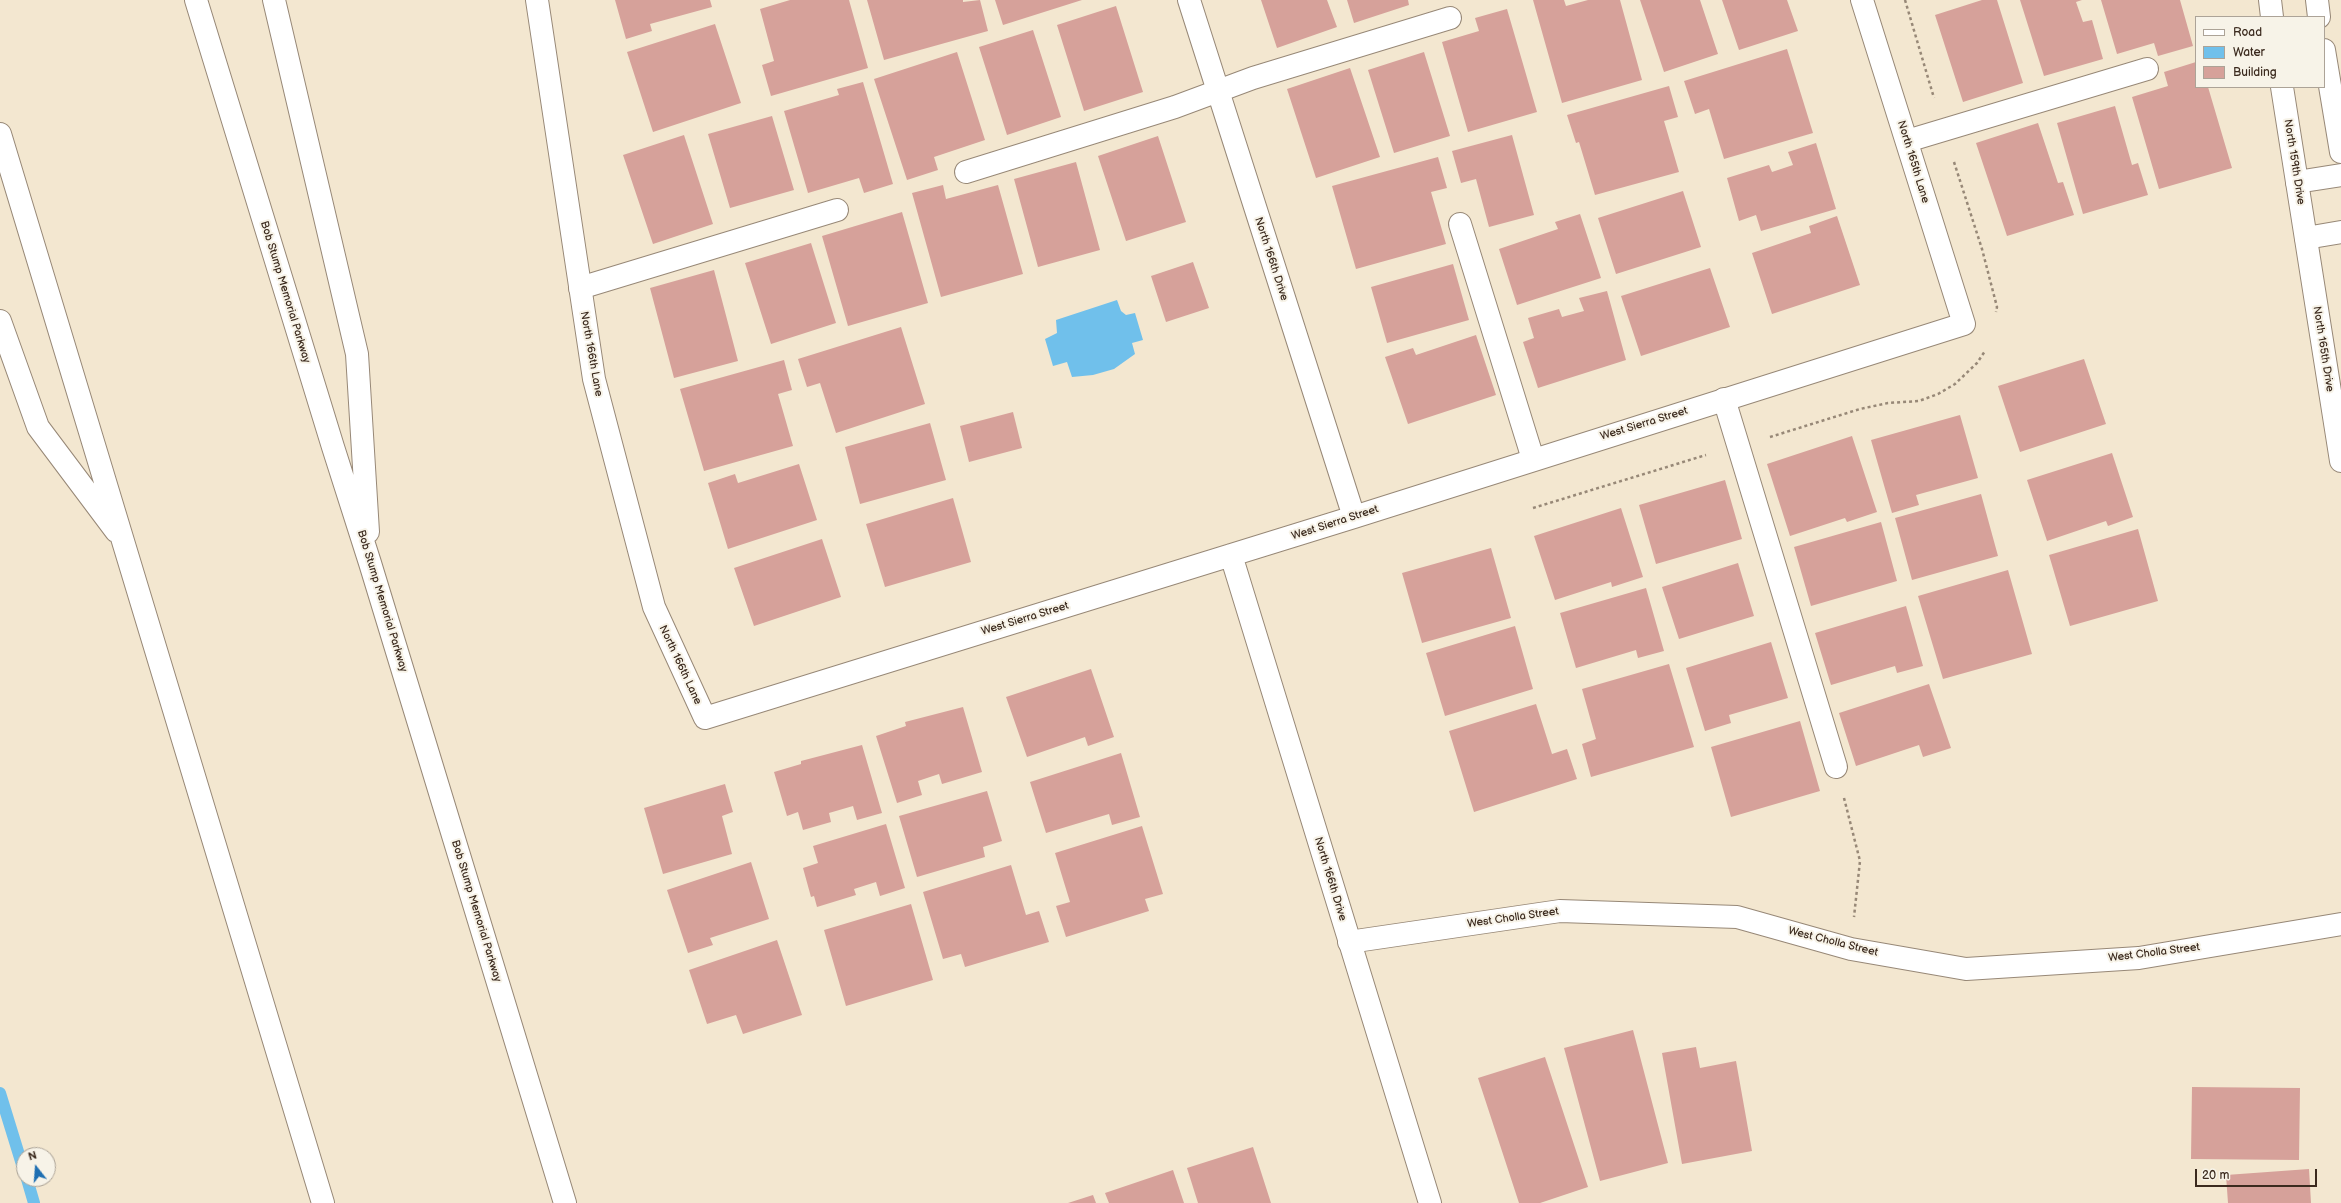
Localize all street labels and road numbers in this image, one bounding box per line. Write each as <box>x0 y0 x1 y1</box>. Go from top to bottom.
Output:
street label: North 159th Drive <box>2281 118 2307 206</box>
street label: North 165th Lane <box>1894 119 1932 205</box>
street label: North 166th Drive <box>1251 216 1291 302</box>
street label: Bob Stump Memorial Parkway <box>257 219 313 365</box>
street label: North 165th Drive <box>2310 305 2336 393</box>
street label: North 166th Lane <box>577 310 605 398</box>
street label: West Sierra Street <box>1599 404 1689 444</box>
street label: West Sierra Street <box>1290 503 1380 543</box>
street label: Bob Stump Memorial Parkway <box>354 528 410 674</box>
street label: West Sierra Street <box>980 599 1070 639</box>
street label: North 166th Lane <box>656 623 704 707</box>
street label: North 166th Drive <box>1311 835 1349 923</box>
street label: Bob Stump Memorial Parkway <box>448 838 504 984</box>
street label: West Cholla Street <box>1466 905 1560 931</box>
street label: West Cholla Street <box>1787 924 1879 960</box>
street label: West Cholla Street <box>2107 941 2201 965</box>

